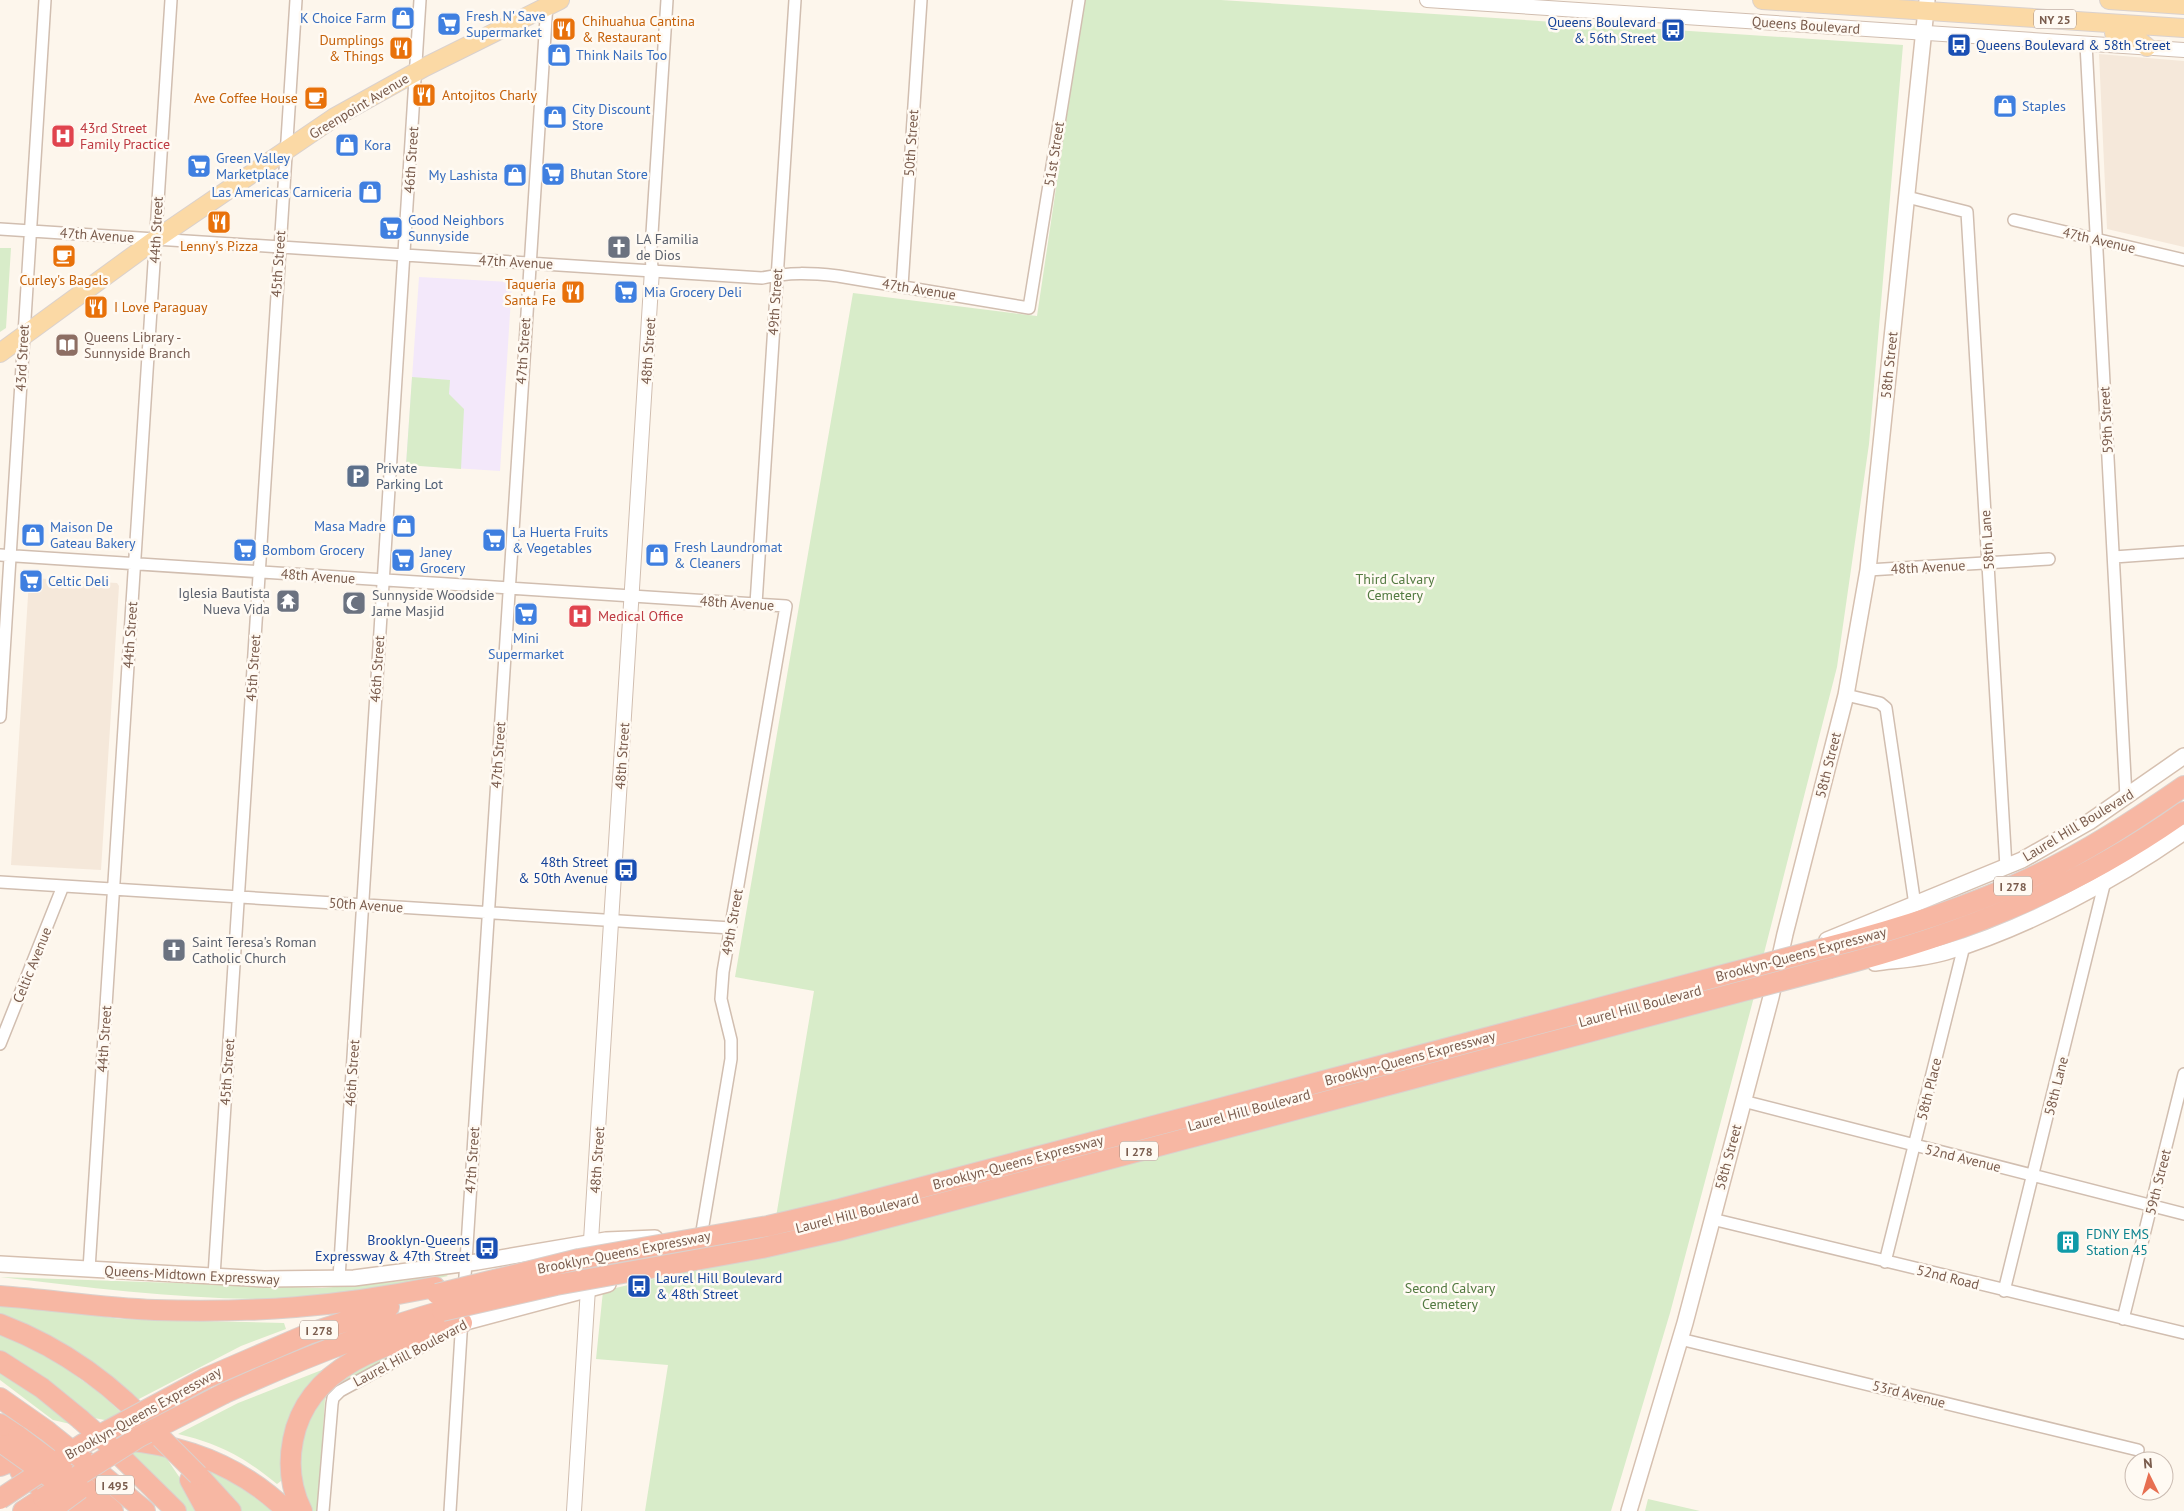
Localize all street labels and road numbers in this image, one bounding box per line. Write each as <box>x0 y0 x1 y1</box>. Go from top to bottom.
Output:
road number: NY 25 <box>2034 10 2076 28</box>
street label: Queens Boulevard <box>1751 12 1861 38</box>
street label: Greenpoint Avenue <box>306 69 412 143</box>
street label: 50th Street <box>900 109 922 177</box>
street label: 51st Street <box>1040 120 1068 188</box>
street label: 46th Street <box>400 126 422 194</box>
street label: 44th Street <box>145 196 167 264</box>
street label: 47th Avenue <box>59 223 135 247</box>
street label: 47th Avenue <box>2061 223 2137 257</box>
street label: 45th Street <box>267 230 289 298</box>
street label: 47th Avenue <box>478 251 554 273</box>
street label: 49th Street <box>764 268 786 336</box>
street label: 47th Avenue <box>881 274 957 304</box>
street label: 47th Street <box>512 317 534 385</box>
street label: 48th Street <box>637 317 659 385</box>
street label: 43rd Street <box>11 324 33 392</box>
street label: 58th Street <box>1877 330 1901 399</box>
street label: 59th Street <box>2095 386 2117 454</box>
street label: 58th Lane <box>1976 509 1998 571</box>
street label: 48th Avenue <box>1890 556 1966 578</box>
street label: 48th Avenue <box>280 564 356 588</box>
street label: 48th Avenue <box>699 591 775 615</box>
street label: 44th Street <box>119 601 141 669</box>
street label: 45th Street <box>242 634 264 702</box>
street label: 46th Street <box>366 635 388 703</box>
street label: 47th Street <box>487 721 509 789</box>
street label: 48th Street <box>611 722 633 790</box>
street label: 58th Street <box>1811 730 1845 800</box>
street label: Laurel Hill Boulevard <box>2019 785 2137 865</box>
road number: I 278 <box>1994 876 2032 896</box>
street label: 49th Street <box>717 887 747 957</box>
street label: 50th Avenue <box>328 893 404 917</box>
street label: Brooklyn-Queens Expressway <box>1714 922 1889 985</box>
street label: Celtic Avenue <box>9 924 55 1006</box>
street label: Laurel Hill Boulevard <box>1577 981 1703 1031</box>
street label: 44th Street <box>93 1005 115 1073</box>
street label: Brooklyn-Queens Expressway <box>1323 1026 1498 1089</box>
street label: 45th Street <box>216 1038 238 1106</box>
street label: 46th Street <box>341 1039 363 1107</box>
street label: 58th Lane <box>2040 1055 2072 1117</box>
street label: 58th Place <box>1913 1056 1945 1122</box>
street label: Laurel Hill Boulevard <box>1186 1085 1312 1135</box>
street label: 58th Street <box>1711 1122 1745 1192</box>
street label: 47th Street <box>461 1126 483 1194</box>
street label: 48th Street <box>586 1126 608 1194</box>
street label: Brooklyn-Queens Expressway <box>931 1130 1106 1193</box>
street label: 52nd Avenue <box>1923 1140 2003 1176</box>
road number: I 278 <box>1120 1142 1158 1160</box>
street label: 59th Street <box>2141 1147 2175 1217</box>
street label: Laurel Hill Boulevard <box>794 1189 920 1237</box>
street label: Brooklyn-Queens Expressway <box>536 1226 713 1278</box>
street label: Queens-Midtown Expressway <box>104 1261 281 1289</box>
street label: 52nd Road <box>1915 1261 1981 1293</box>
street label: Laurel Hill Boulevard <box>350 1315 470 1391</box>
road number: I 278 <box>300 1320 338 1340</box>
street label: Brooklyn-Queens Expressway <box>62 1362 225 1464</box>
street label: 53rd Avenue <box>1871 1376 1947 1412</box>
road number: I 495 <box>96 1476 134 1494</box>

